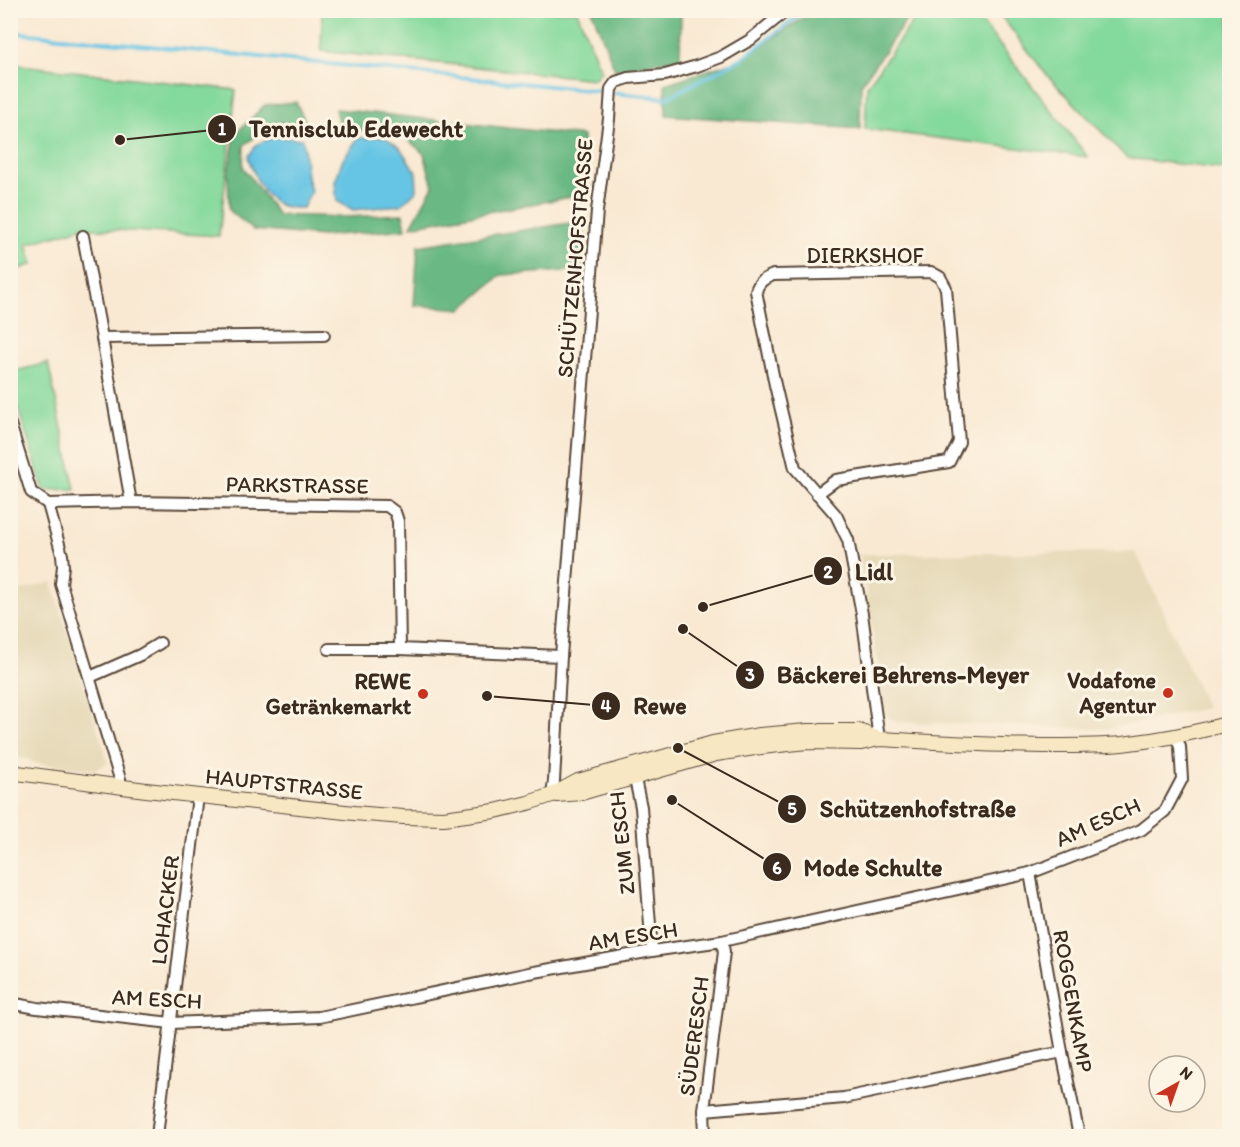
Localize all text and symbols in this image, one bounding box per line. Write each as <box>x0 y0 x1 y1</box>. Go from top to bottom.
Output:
callout: Tennisclub Edewecht <box>207 108 475 150</box>
text: Tennisclub Edewecht <box>248 114 463 143</box>
text: 1 <box>218 118 227 140</box>
street label: SCHÜTZENHOFSTRASSE <box>551 137 599 379</box>
street label: DIERKSHOF <box>806 242 925 269</box>
street label: PARKSTRASSE <box>225 470 369 500</box>
callout: Lidl <box>813 550 906 592</box>
text: Lidl <box>855 557 893 586</box>
text: 2 <box>823 561 833 583</box>
callout: Bäckerei Behrens-Meyer <box>735 654 1041 696</box>
text: Bäckerei Behrens-Meyer <box>777 660 1030 690</box>
text: 3 <box>745 664 755 686</box>
place label: Vodafone Agentur <box>1067 667 1157 719</box>
place label: REWE Getränkemarkt <box>266 668 412 720</box>
callout: Rewe <box>591 685 699 727</box>
marker: Vodafone Agentur <box>1161 686 1175 700</box>
marker: REWE Getränkemarkt <box>416 687 430 701</box>
text: Rewe <box>633 691 687 720</box>
text: 4 <box>601 695 612 717</box>
street label: HAUPTSTRASSE <box>204 762 364 806</box>
callout: Schützenhofstraße <box>777 788 1028 830</box>
street label: ZUM ESCH <box>603 790 641 896</box>
street label: AM ESCH <box>1051 791 1145 853</box>
text: Schützenhofstraße <box>820 794 1016 823</box>
text: 5 <box>787 798 797 820</box>
callout: Mode Schulte <box>762 846 955 888</box>
street label: LOHACKER <box>145 853 185 966</box>
text: Mode Schulte <box>804 853 942 882</box>
text: 6 <box>772 857 782 879</box>
street label: AM ESCH <box>586 916 680 956</box>
street label: ROGGENKAMP <box>1047 928 1099 1075</box>
street label: SÜDERESCH <box>673 974 715 1098</box>
street label: AM ESCH <box>111 983 203 1015</box>
north arrow <box>1147 1054 1207 1114</box>
text: N <box>1176 1062 1197 1084</box>

